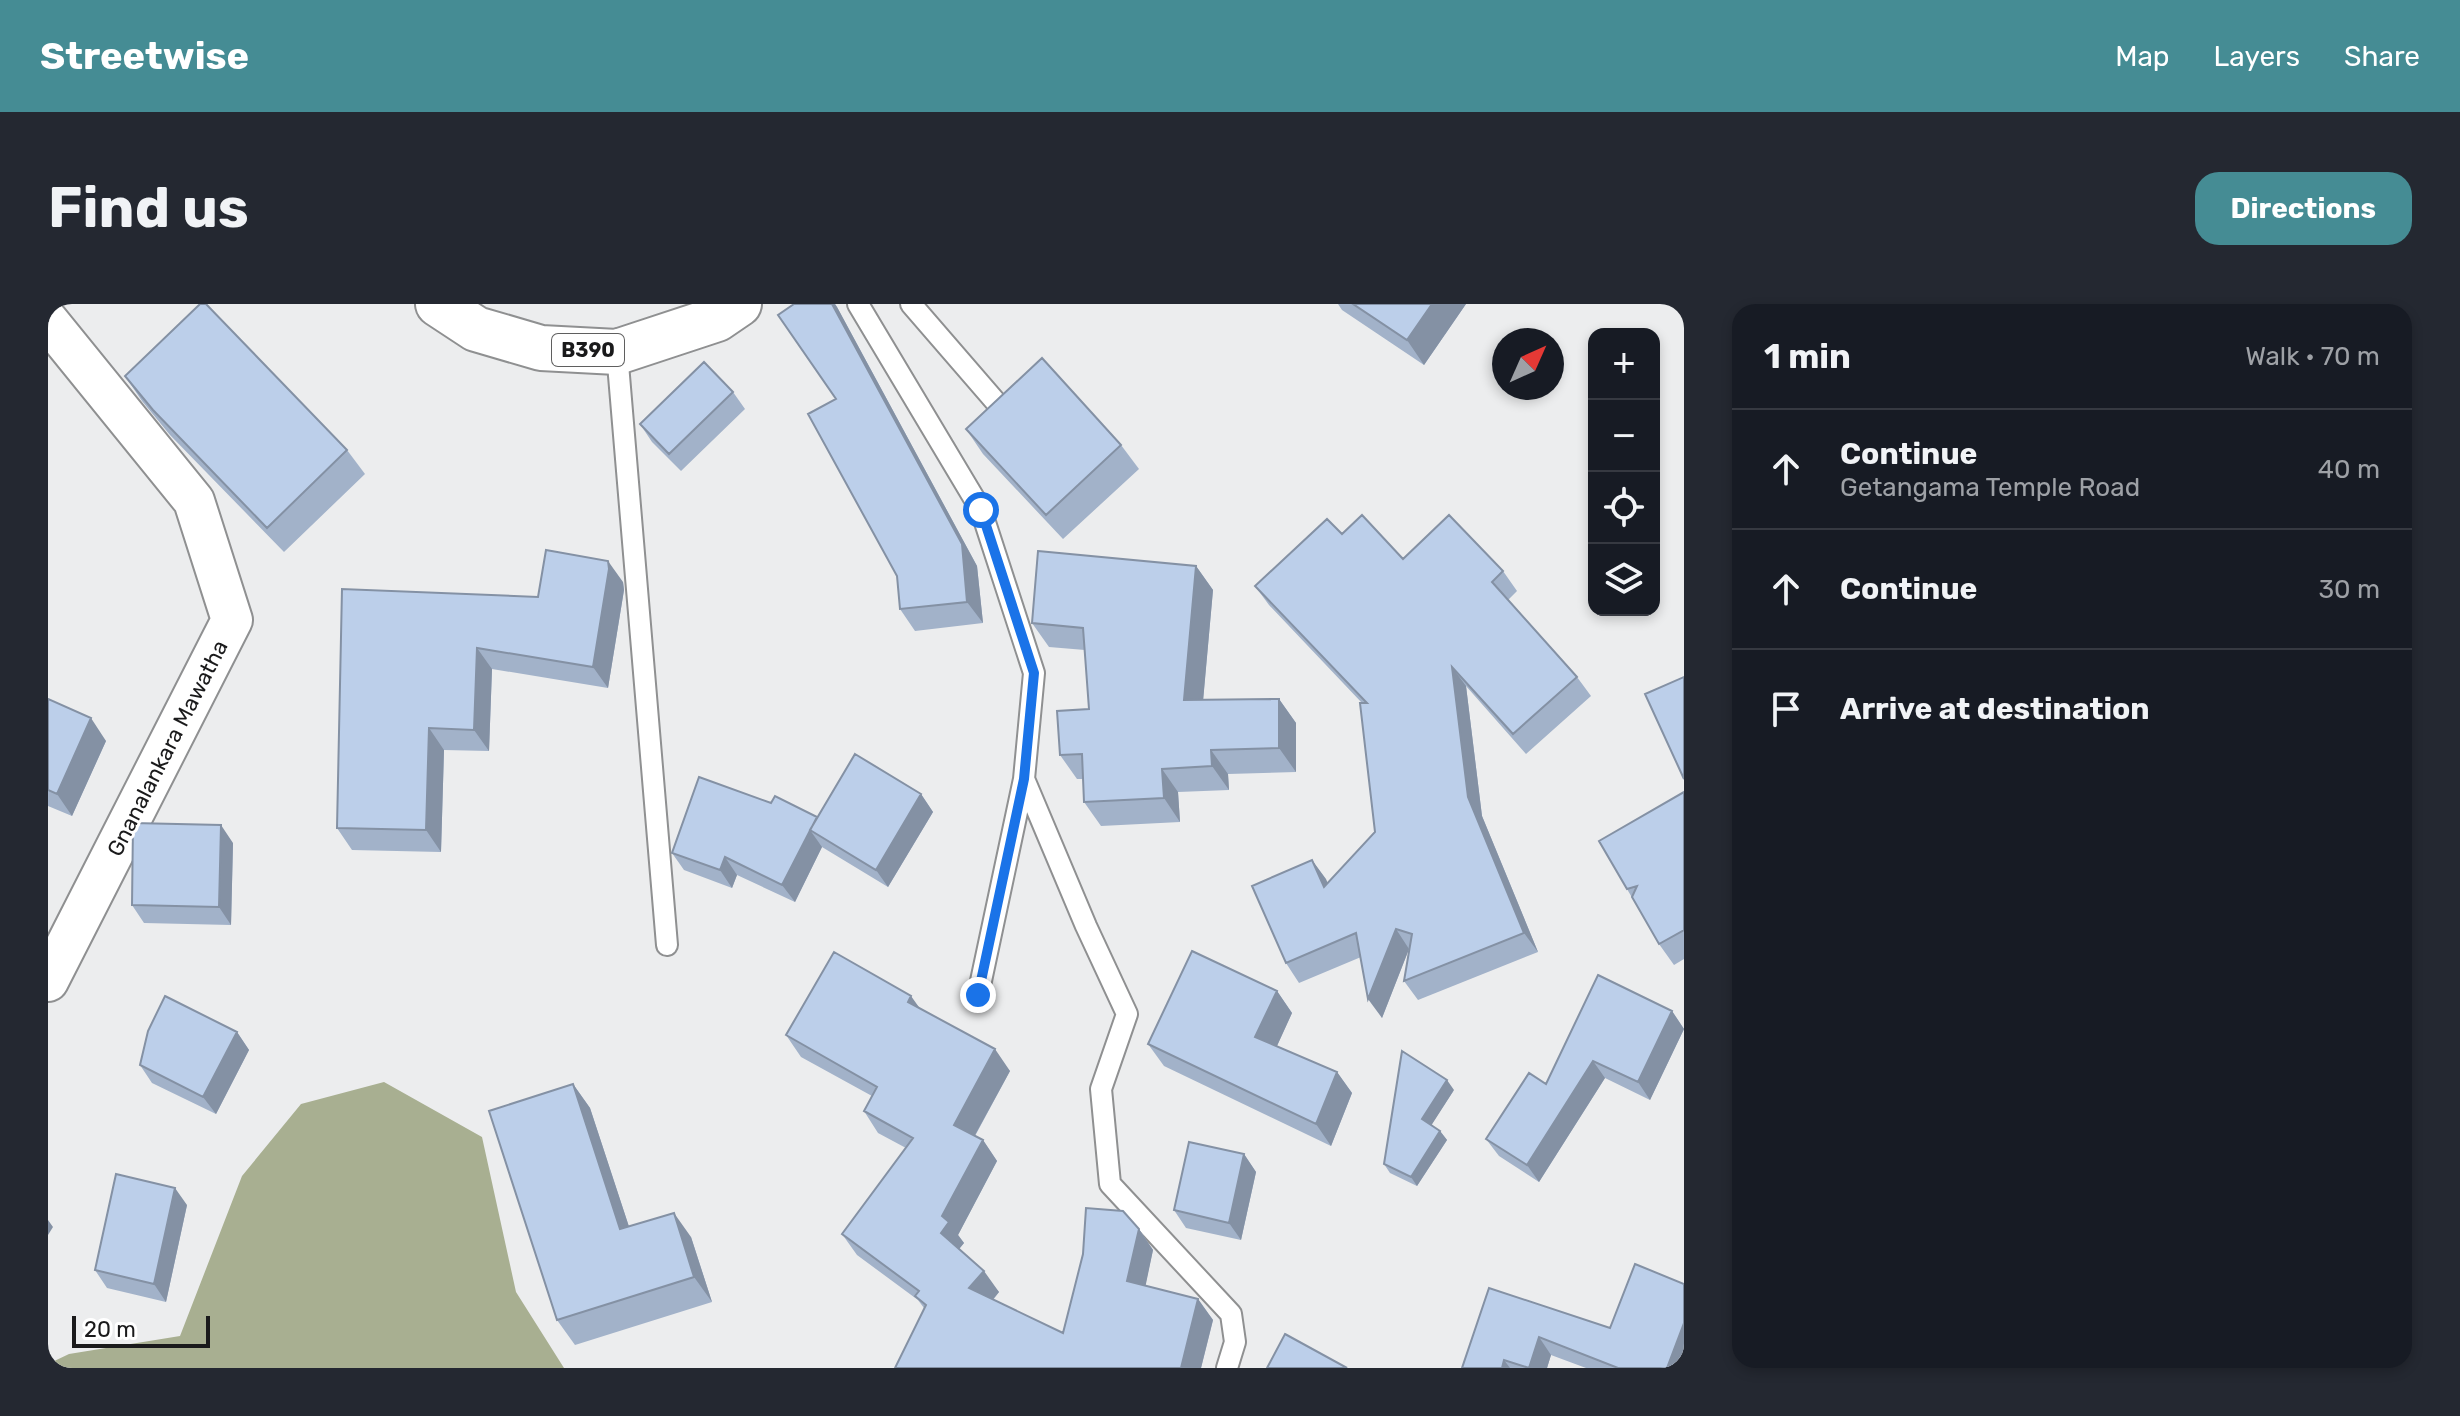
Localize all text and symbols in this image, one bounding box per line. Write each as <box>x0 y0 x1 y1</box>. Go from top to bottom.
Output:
text: Streetwise <box>40 33 249 79</box>
text: Map <box>2115 40 2170 73</box>
text: Layers <box>2214 40 2300 73</box>
text: Share <box>2344 40 2420 73</box>
button: Directions <box>2195 172 2412 245</box>
text: Find us <box>48 175 249 241</box>
north arrow <box>1492 328 1564 400</box>
map controls <box>1588 328 1660 616</box>
button: + <box>1588 328 1660 400</box>
road number: B390 <box>552 334 624 366</box>
text: 1 min <box>1764 336 1851 377</box>
text: Walk · 70 m <box>2245 341 2380 372</box>
button: − <box>1588 400 1660 472</box>
text: Continue <box>1840 436 1977 472</box>
icon: ahead <box>1764 447 1808 491</box>
text: 40 m <box>2318 454 2380 485</box>
button: locate <box>1588 472 1660 544</box>
text: Getangama Temple Road <box>1840 472 2140 503</box>
route start <box>963 492 999 528</box>
button: layers <box>1588 544 1660 616</box>
icon: ahead <box>1764 567 1808 611</box>
text: Continue <box>1840 571 1977 607</box>
text: 30 m <box>2318 574 2380 605</box>
street label: Gnanalankara Mawatha <box>101 636 234 861</box>
icon: arrive <box>1764 687 1808 731</box>
text: Arrive at destination <box>1840 691 2150 727</box>
route end <box>960 977 996 1013</box>
scale bar <box>72 1312 210 1348</box>
text: 20 m <box>84 1316 136 1343</box>

